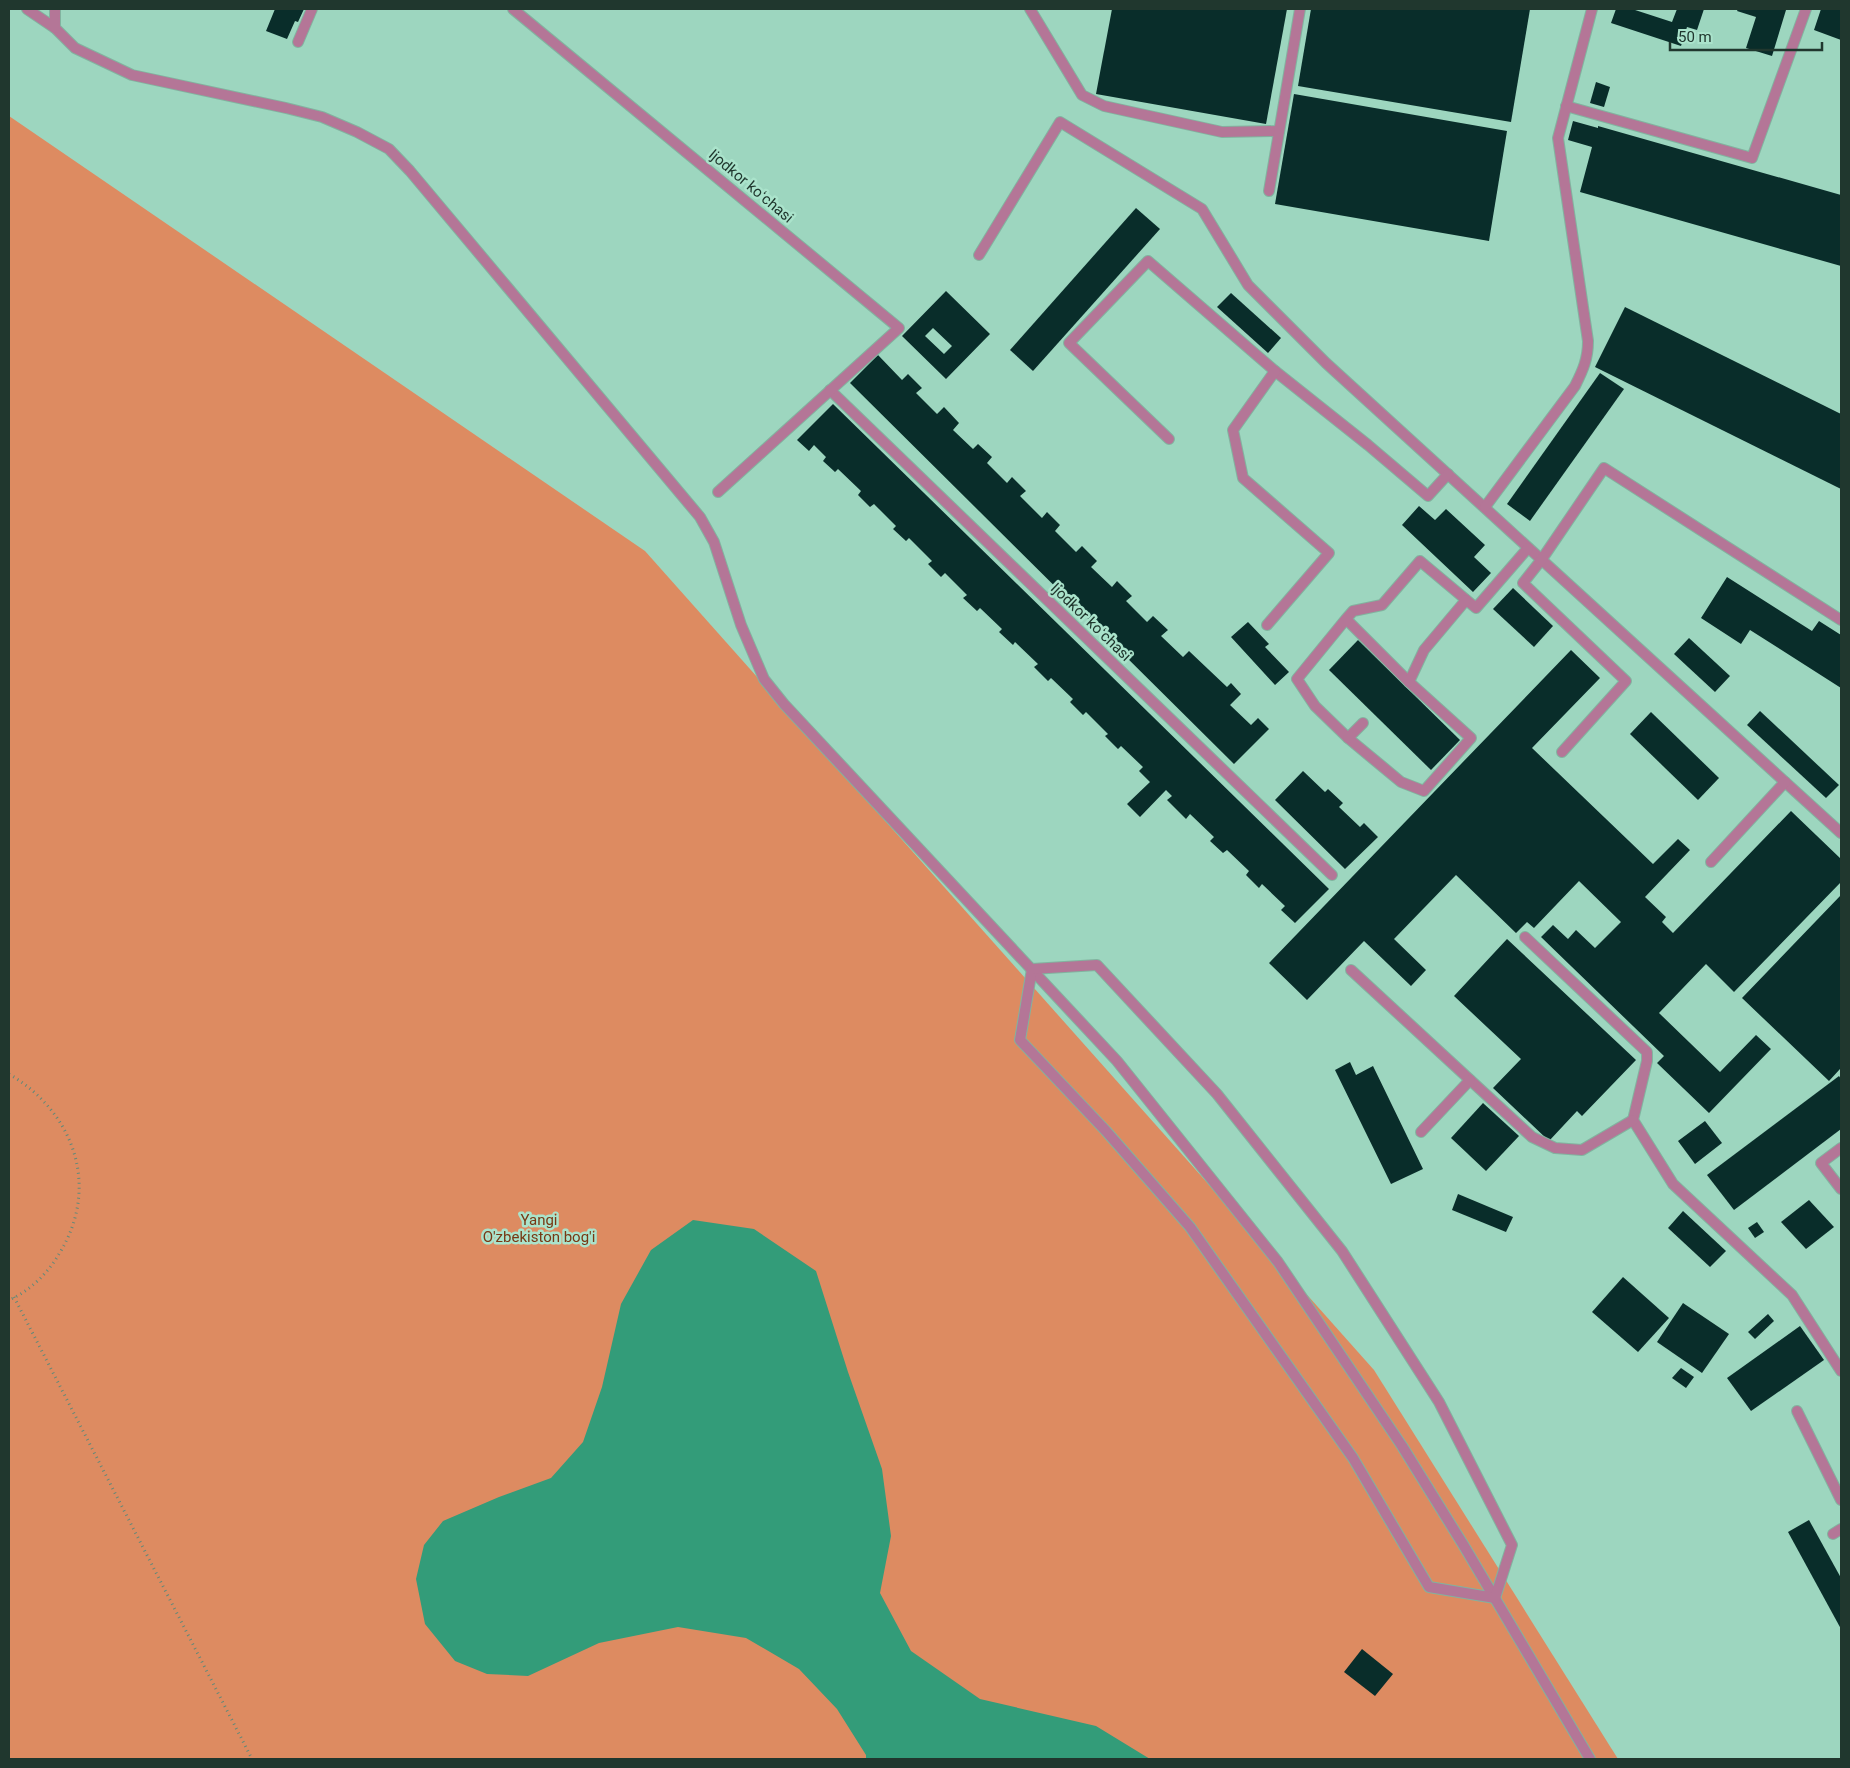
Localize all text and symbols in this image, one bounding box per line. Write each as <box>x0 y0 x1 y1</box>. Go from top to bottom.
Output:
scale bar <box>1670 20 1822 52</box>
text: 50 m <box>1678 28 1712 46</box>
street label: Ijodkor koʻchasi <box>705 145 797 227</box>
street label: Ijodkor koʻchasi <box>1047 579 1135 665</box>
park label: Yangi O'zbekiston bog'i <box>483 1211 595 1246</box>

